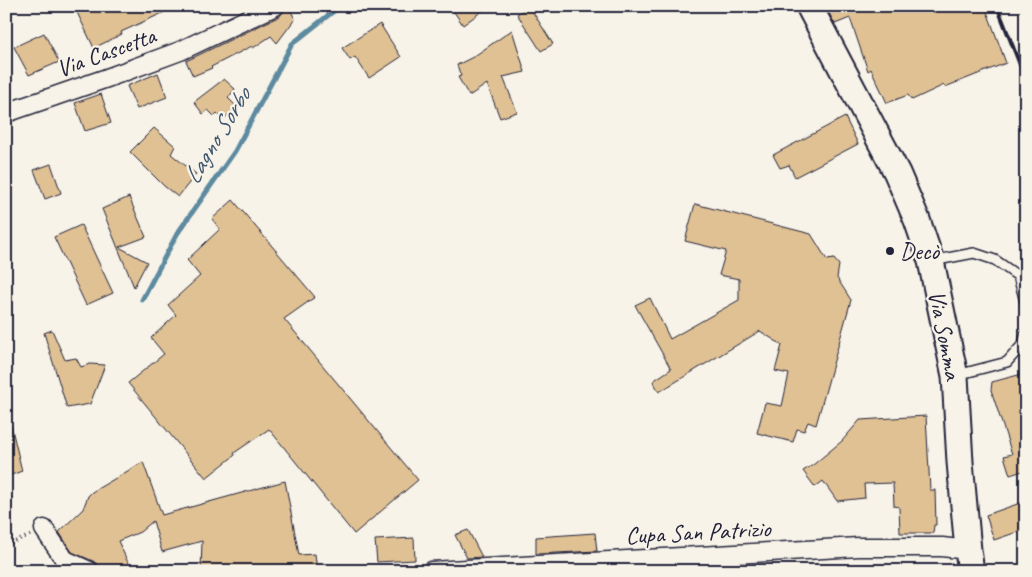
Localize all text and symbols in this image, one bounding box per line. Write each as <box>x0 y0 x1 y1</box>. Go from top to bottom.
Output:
street label: Via Cascetta <box>52 20 161 84</box>
water label: Lagno Sorbo <box>176 80 260 190</box>
place label: Decò <box>900 236 940 266</box>
marker: Decò <box>884 245 896 257</box>
street label: Via Somma <box>922 288 969 384</box>
street label: Cupa San Patrizio <box>625 513 773 551</box>

